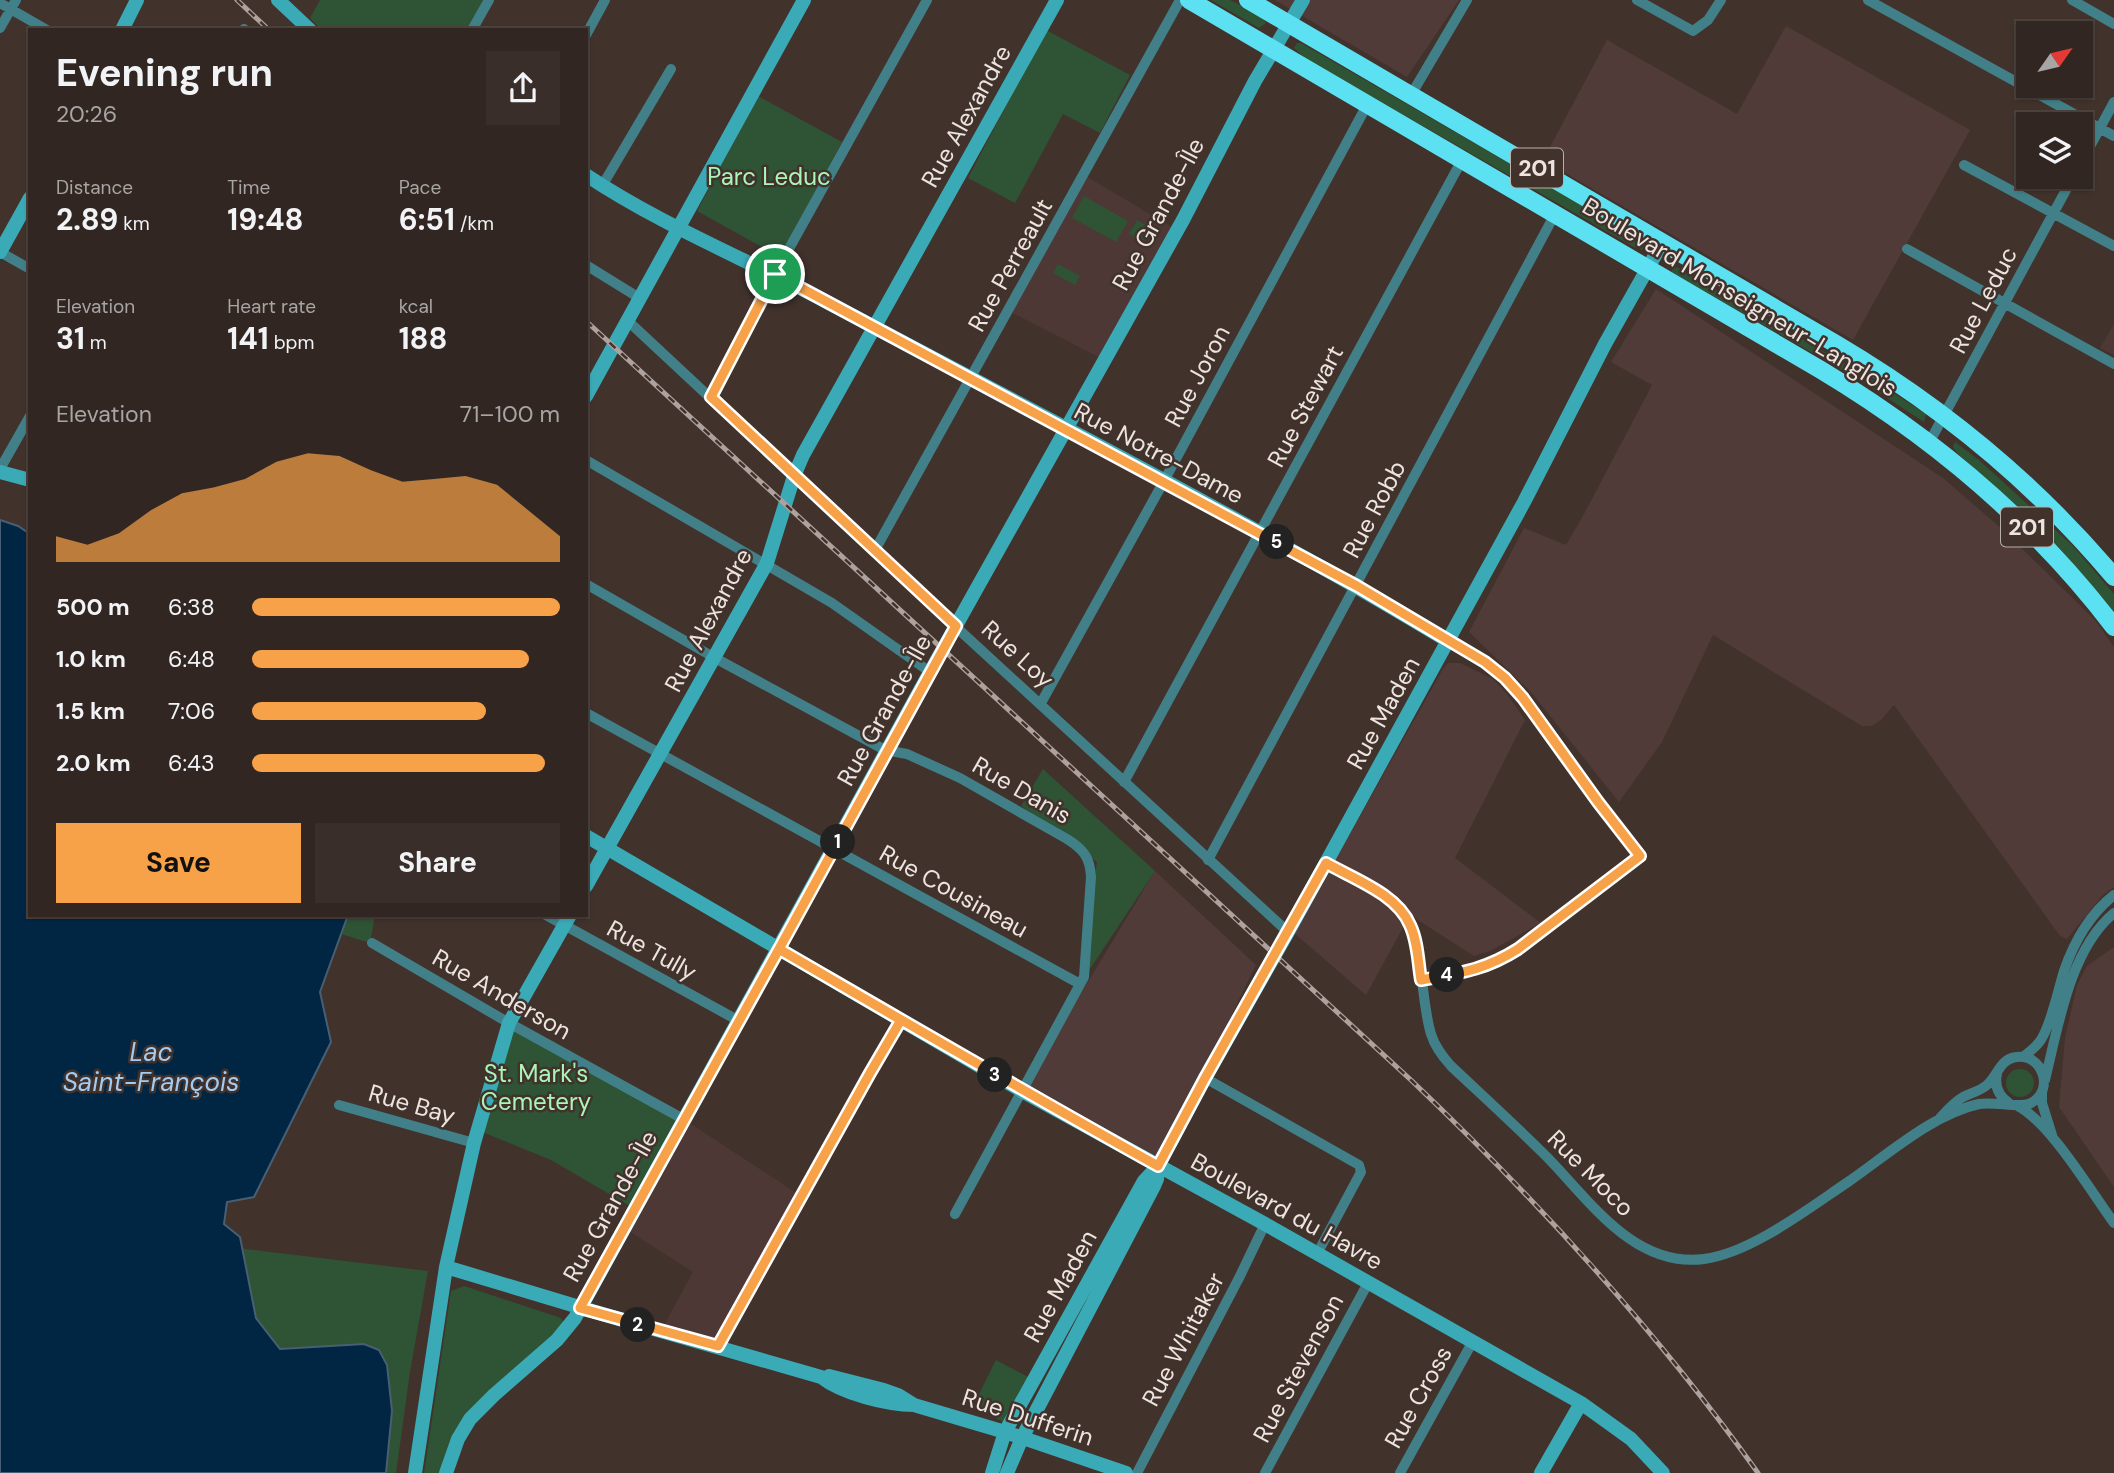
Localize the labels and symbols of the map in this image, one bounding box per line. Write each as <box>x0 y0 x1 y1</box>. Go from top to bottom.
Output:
north arrow <box>2016 21 2093 98</box>
street label: Rue Alexandre <box>914 39 1018 193</box>
street label: Rue Grande-Île <box>1105 132 1211 296</box>
road number: 201 <box>1511 148 1563 188</box>
park label: Parc Leduc <box>707 161 831 192</box>
street label: Boulevard Monseigneur-Langlois <box>1577 190 1903 404</box>
street label: Rue Perreault <box>961 193 1059 337</box>
street label: Rue Leduc <box>1942 241 2024 359</box>
pin <box>745 244 805 304</box>
street label: Rue Joron <box>1157 320 1237 432</box>
street label: Rue Stewart <box>1260 340 1350 472</box>
street label: Rue Notre-Dame <box>1069 395 1249 511</box>
street label: Rue Robb <box>1335 455 1413 563</box>
road number: 201 <box>2001 508 2053 547</box>
pin: 5 <box>1260 524 1294 560</box>
street label: Rue Alexandre <box>657 543 759 697</box>
street label: Rue Loy <box>975 613 1061 695</box>
street label: Rue Grande-Île <box>830 629 938 791</box>
street label: Rue Maden <box>1339 651 1427 775</box>
street label: Rue Danis <box>967 749 1077 831</box>
pin: 1 <box>820 824 856 860</box>
street label: Rue Cousineau <box>874 837 1034 945</box>
street label: Rue Tully <box>602 913 702 987</box>
street label: Rue Anderson <box>427 942 577 1046</box>
pin: 4 <box>1430 958 1464 992</box>
water label: Lac Saint-François <box>63 1035 239 1099</box>
park label: St. Mark's Cemetery <box>481 1058 591 1117</box>
pin: 3 <box>978 1058 1012 1092</box>
street label: Rue Bay <box>365 1077 459 1131</box>
street label: Rue Moco <box>1541 1123 1641 1223</box>
street label: Rue Grande-Île <box>556 1125 664 1287</box>
street label: Boulevard du Havre <box>1186 1145 1388 1277</box>
street label: Rue Maden <box>1016 1224 1104 1348</box>
street label: Rue Whitaker <box>1135 1267 1231 1411</box>
street label: Rue Stevenson <box>1246 1288 1350 1448</box>
pin: 2 <box>620 1308 656 1342</box>
street label: Rue Cross <box>1377 1341 1459 1453</box>
street label: Rue Dufferin <box>958 1381 1098 1453</box>

